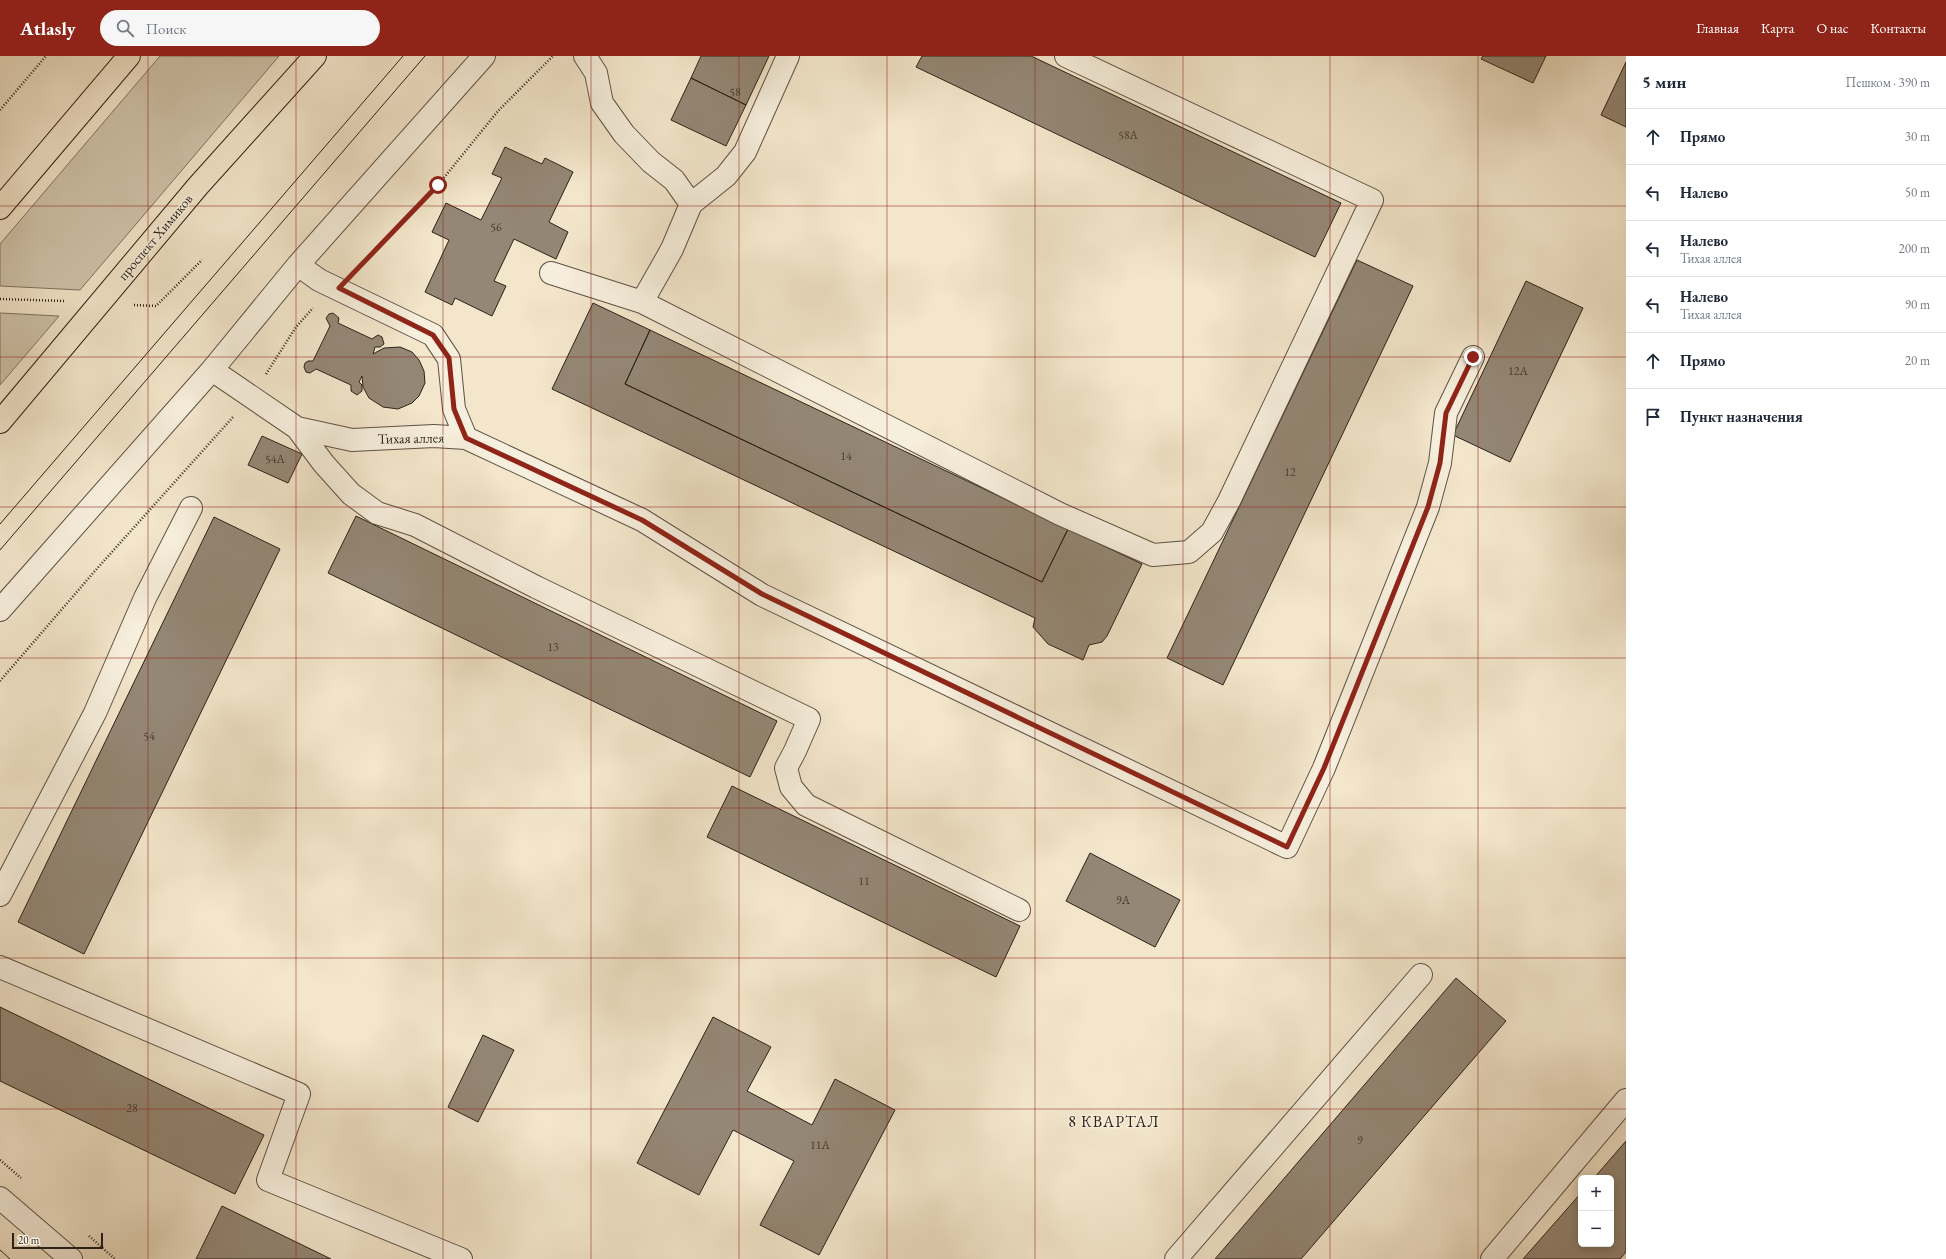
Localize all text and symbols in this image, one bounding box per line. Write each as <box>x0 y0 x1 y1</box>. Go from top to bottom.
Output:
search box <box>100 10 380 46</box>
text: Atlasly <box>20 16 76 41</box>
icon: search <box>114 17 136 39</box>
text: Поиск <box>146 19 187 38</box>
text: Главная <box>1696 19 1739 37</box>
text: Карта <box>1761 19 1794 37</box>
text: О нас <box>1816 19 1848 37</box>
text: Контакты <box>1870 19 1926 37</box>
text: 5 мин <box>1642 71 1686 93</box>
text: Пешком · 390 m <box>1846 74 1930 91</box>
house number: 58 <box>729 84 741 100</box>
icon: ahead <box>1642 126 1664 148</box>
house number: 58А <box>1118 127 1139 143</box>
text: Прямо <box>1680 127 1725 146</box>
text: 30 m <box>1905 128 1930 145</box>
route start <box>429 176 447 194</box>
icon: left <box>1642 182 1664 204</box>
text: Налево <box>1680 183 1728 202</box>
text: 50 m <box>1905 184 1930 201</box>
street label: проспект Химиков <box>114 190 196 284</box>
house number: 56 <box>490 219 502 235</box>
text: Налево <box>1680 231 1728 250</box>
icon: left <box>1642 238 1664 260</box>
text: 200 m <box>1899 240 1930 257</box>
text: Тихая аллея <box>1680 250 1742 267</box>
text: Налево <box>1680 287 1728 306</box>
icon: left <box>1642 294 1664 316</box>
text: 90 m <box>1905 296 1930 313</box>
text: Тихая аллея <box>1680 306 1742 323</box>
route end <box>1464 348 1482 366</box>
icon: ahead <box>1642 350 1664 372</box>
text: Прямо <box>1680 351 1725 370</box>
text: 20 m <box>1905 352 1930 369</box>
house number: 12А <box>1508 363 1529 379</box>
icon: arrive <box>1642 406 1664 428</box>
text: Пункт назначения <box>1680 407 1803 426</box>
street label: Тихая аллея <box>378 428 444 448</box>
house number: 14 <box>840 448 852 464</box>
house number: 54А <box>265 451 286 467</box>
house number: 12 <box>1284 464 1296 480</box>
house number: 13 <box>547 639 559 655</box>
house number: 54 <box>143 728 155 744</box>
house number: 11 <box>858 873 870 889</box>
house number: 9А <box>1116 892 1131 908</box>
house number: 28 <box>126 1100 138 1116</box>
district label: 8 КВАРТАЛ <box>1068 1111 1160 1132</box>
house number: 9 <box>1357 1132 1363 1148</box>
house number: 11А <box>810 1137 831 1153</box>
map controls <box>1578 1175 1614 1247</box>
button: + <box>1578 1175 1614 1211</box>
button: − <box>1578 1211 1614 1247</box>
scale bar <box>12 1231 103 1250</box>
text: 20 m <box>18 1233 39 1247</box>

